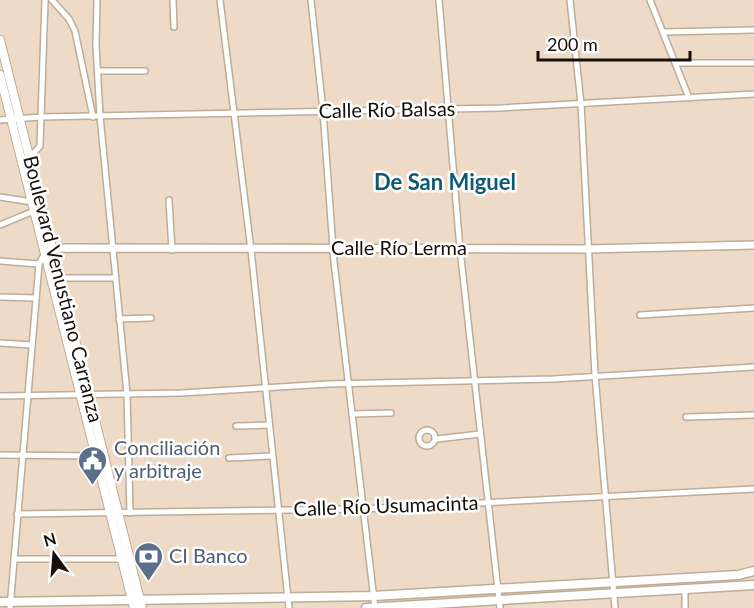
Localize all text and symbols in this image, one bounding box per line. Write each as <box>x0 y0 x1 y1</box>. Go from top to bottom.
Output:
scale bar <box>538 24 690 62</box>
text: 200 m <box>547 33 598 55</box>
street label: Calle Río Balsas <box>318 96 456 122</box>
street label: Boulevard Venustiano Carranza <box>19 153 109 425</box>
district label: De San Miguel <box>374 168 516 195</box>
street label: Calle Río Lerma <box>331 235 467 259</box>
place label: Conciliación y arbitraje <box>114 435 220 482</box>
public building icon: Conciliación y arbitraje <box>77 444 109 486</box>
street label: Calle Río Usumacinta <box>293 490 479 520</box>
north arrow <box>24 524 84 584</box>
text: N <box>41 528 58 550</box>
bank icon: CI Banco <box>132 540 164 582</box>
place label: CI Banco <box>169 543 248 567</box>

